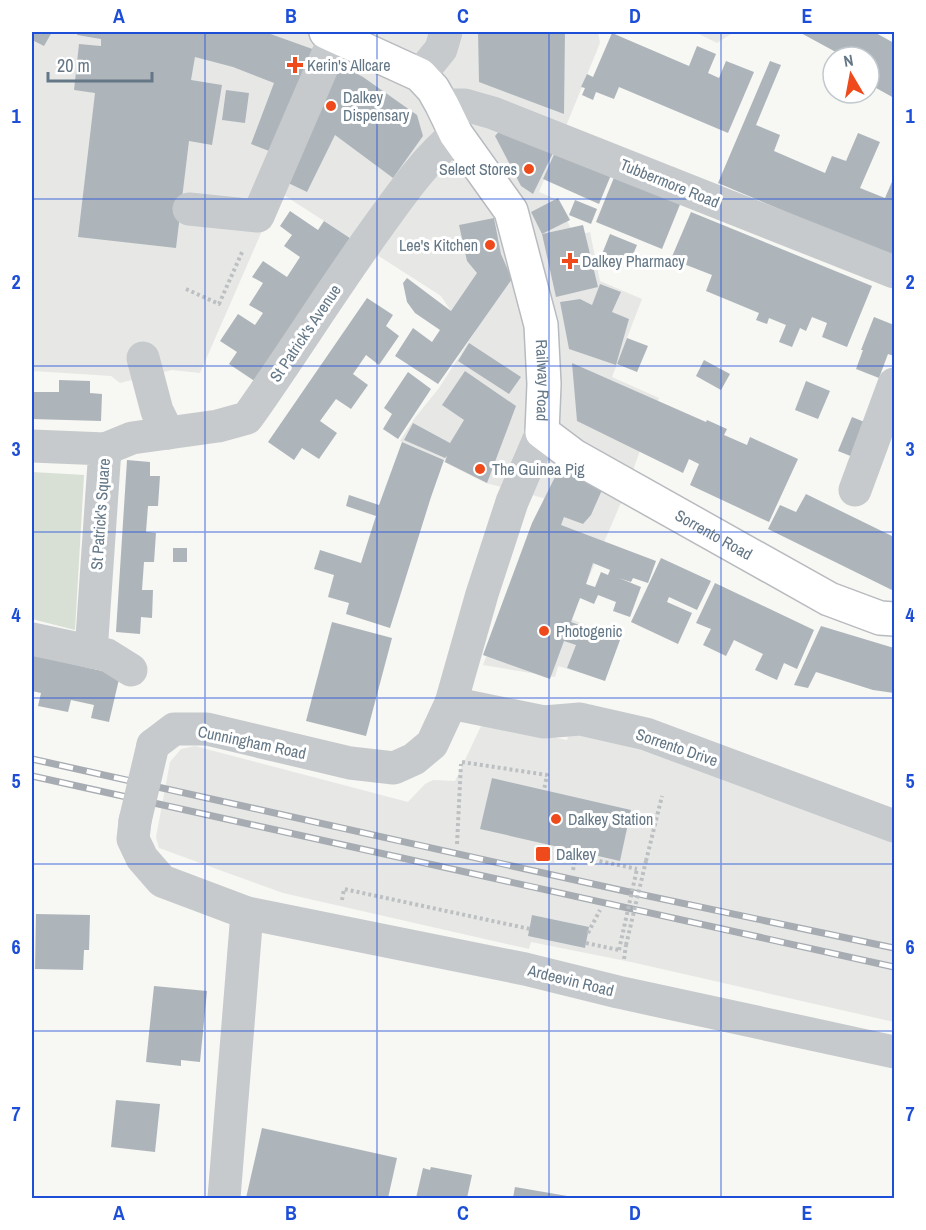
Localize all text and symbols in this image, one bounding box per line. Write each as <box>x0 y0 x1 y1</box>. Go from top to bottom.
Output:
text: A <box>113 2 125 29</box>
text: B <box>285 2 297 29</box>
text: C <box>457 2 469 29</box>
text: D <box>629 2 641 29</box>
text: E <box>802 2 813 29</box>
scale bar <box>48 45 152 83</box>
north arrow <box>821 45 881 105</box>
text: N <box>842 49 855 72</box>
text: 20 m <box>57 53 90 78</box>
place label: Kerin's Allcare <box>307 54 390 76</box>
marker: Kerin's Allcare <box>288 58 302 72</box>
place label: Dalkey Dispensary <box>343 86 410 126</box>
marker: Dalkey Dispensary <box>324 99 338 113</box>
text: 1 <box>11 102 21 129</box>
text: 1 <box>905 102 915 129</box>
street label: Tubbermore Road <box>617 153 723 213</box>
place label: Select Stores <box>439 158 517 180</box>
marker: Select Stores <box>522 162 536 176</box>
place label: Lee's Kitchen <box>399 234 478 256</box>
marker: Lee's Kitchen <box>483 238 497 252</box>
place label: Dalkey Pharmacy <box>582 250 685 272</box>
marker: Dalkey Pharmacy <box>563 254 577 268</box>
text: 2 <box>11 268 21 295</box>
text: 2 <box>905 268 915 295</box>
street label: St Patrick's Avenue <box>264 280 346 386</box>
street label: Railway Road <box>531 339 555 422</box>
text: 3 <box>11 435 21 462</box>
text: 3 <box>905 435 915 462</box>
street label: St Patrick's Square <box>85 457 115 571</box>
place label: The Guinea Pig <box>492 458 585 480</box>
marker: The Guinea Pig <box>473 462 487 476</box>
street label: Sorrento Road <box>671 504 756 565</box>
text: 4 <box>11 601 21 628</box>
text: 4 <box>905 601 915 628</box>
place label: Photogenic <box>556 620 623 642</box>
marker: Photogenic <box>537 624 551 638</box>
street label: Cunningham Road <box>196 720 308 764</box>
street label: Sorrento Drive <box>633 723 721 771</box>
text: 5 <box>11 767 21 794</box>
text: 5 <box>905 767 915 794</box>
place label: Dalkey Station <box>568 808 653 830</box>
marker: Dalkey Station <box>549 812 563 826</box>
place label: Dalkey <box>556 843 597 865</box>
marker: Dalkey <box>534 845 552 863</box>
text: 6 <box>11 933 21 960</box>
text: 6 <box>905 933 915 960</box>
street label: Ardeevin Road <box>525 958 616 1001</box>
text: 7 <box>11 1100 21 1127</box>
text: 7 <box>905 1100 915 1127</box>
text: A <box>113 1199 125 1226</box>
text: B <box>285 1199 297 1226</box>
text: C <box>457 1199 469 1226</box>
text: D <box>629 1199 641 1226</box>
text: E <box>802 1199 813 1226</box>

